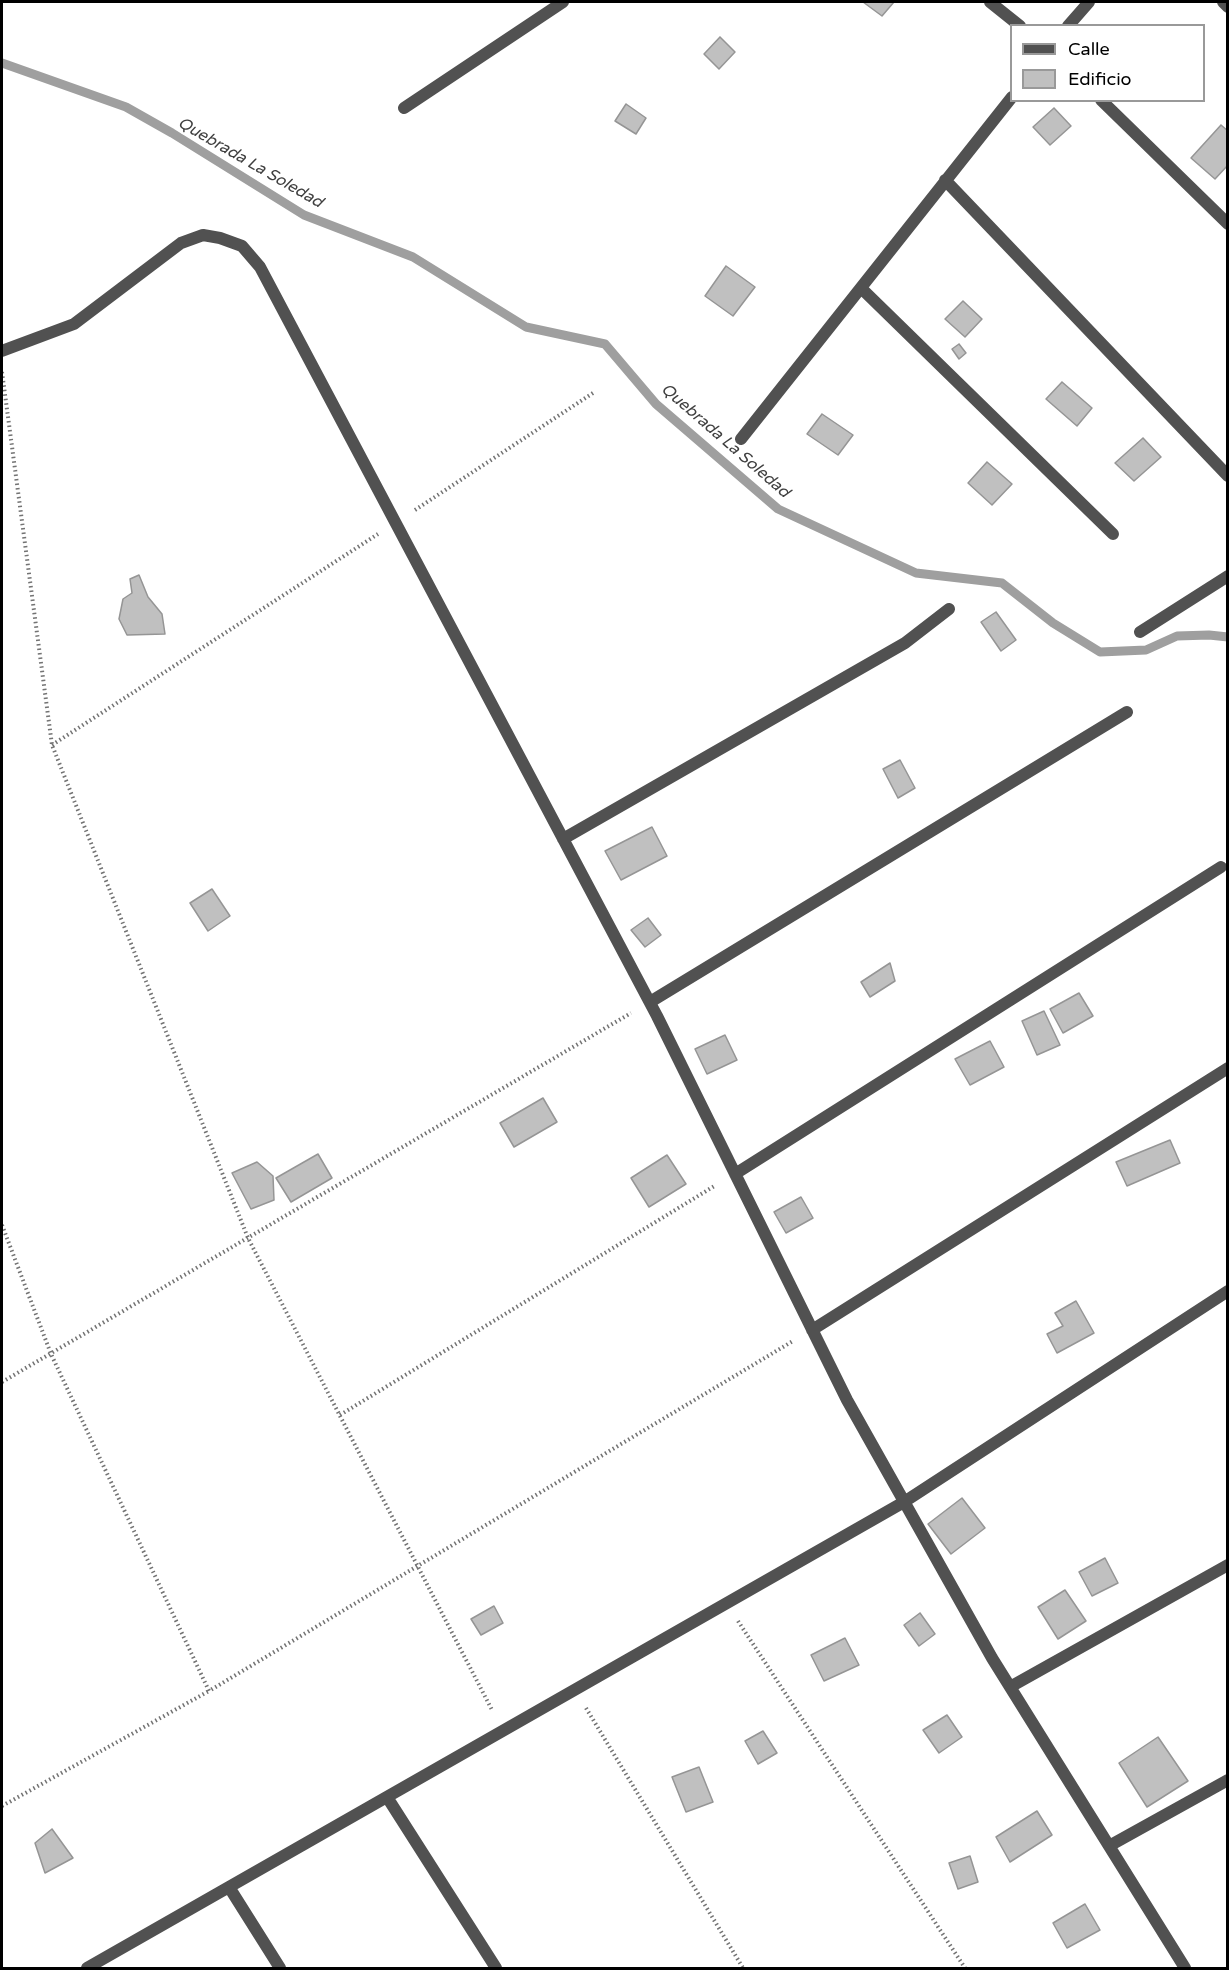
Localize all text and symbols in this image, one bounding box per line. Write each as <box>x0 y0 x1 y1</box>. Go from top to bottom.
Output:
legend <box>1010 24 1205 102</box>
text: Calle <box>1068 38 1110 60</box>
text: Edificio <box>1068 68 1132 90</box>
water label: Quebrada La Soledad <box>174 114 326 212</box>
water label: Quebrada La Soledad <box>657 380 793 502</box>

